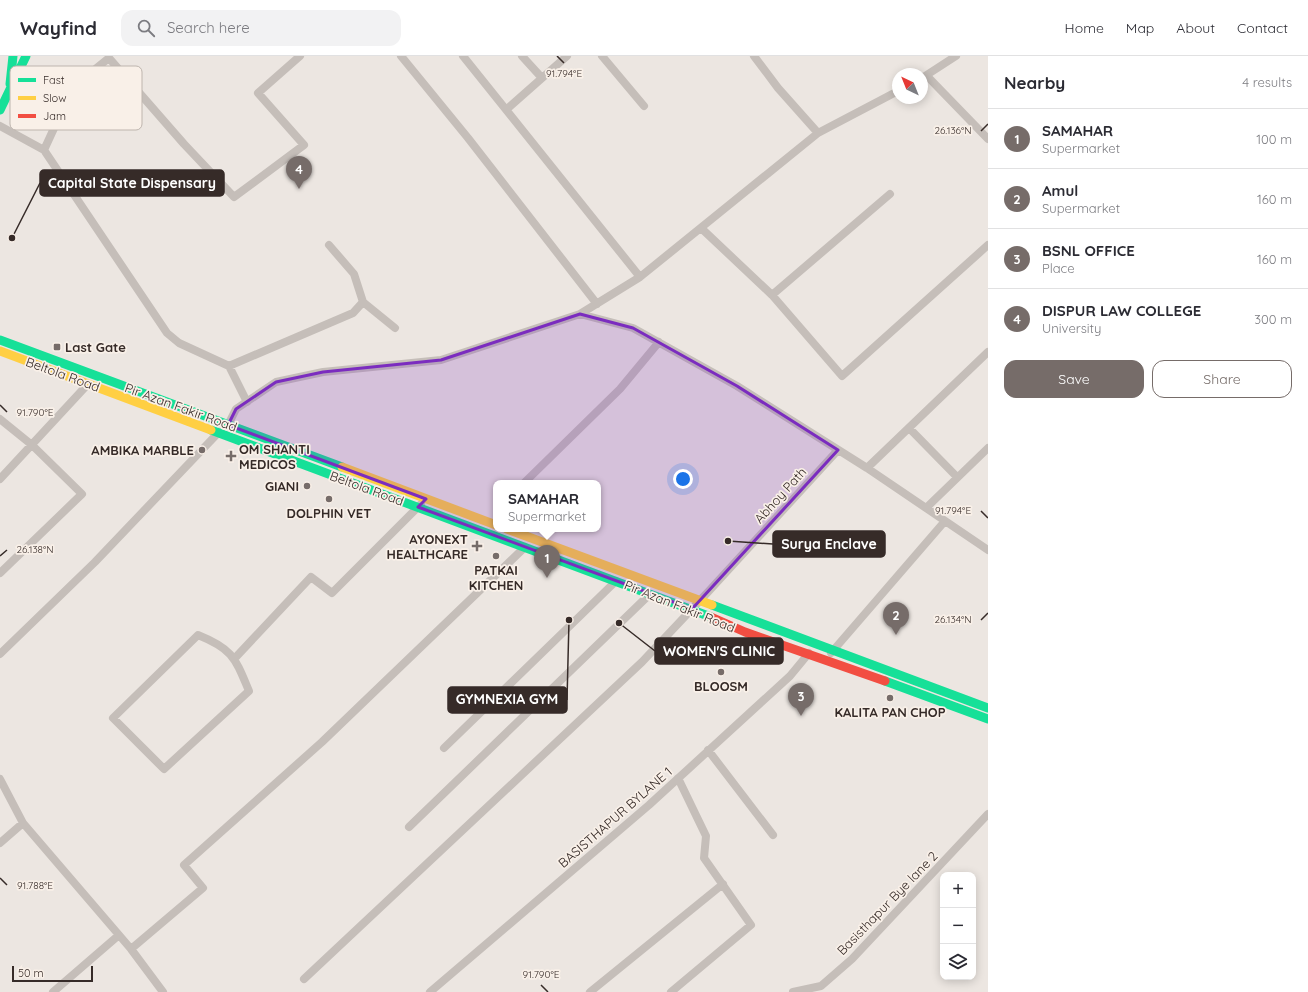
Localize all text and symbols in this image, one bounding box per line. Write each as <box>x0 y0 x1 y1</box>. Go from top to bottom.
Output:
search box <box>121 10 401 46</box>
text: Wayfind <box>20 16 97 40</box>
icon: search <box>135 17 157 39</box>
text: Search here <box>167 18 250 37</box>
text: Home <box>1065 19 1104 37</box>
text: Map <box>1126 19 1154 37</box>
text: About <box>1176 19 1215 37</box>
text: Contact <box>1237 19 1288 37</box>
legend <box>10 66 142 130</box>
text: 91.794°E <box>546 67 582 80</box>
north arrow <box>892 68 928 104</box>
text: Nearby <box>1004 72 1065 93</box>
text: Fast <box>43 73 65 87</box>
text: 4 results <box>1242 74 1292 90</box>
text: Slow <box>43 91 67 105</box>
text: Jam <box>43 109 66 123</box>
text: SAMAHAR <box>1042 121 1113 140</box>
text: 26.136°N <box>934 124 972 137</box>
text: 1 <box>1014 131 1020 147</box>
text: 100 m <box>1256 131 1292 147</box>
text: Supermarket <box>1042 140 1120 156</box>
pin: 4 <box>286 156 312 189</box>
callout: Capital State Dispensary <box>40 170 224 196</box>
text: Capital State Dispensary <box>48 174 216 192</box>
text: Amul <box>1042 181 1078 200</box>
text: 2 <box>1013 191 1021 207</box>
text: 160 m <box>1257 191 1292 207</box>
text: Supermarket <box>1042 200 1120 216</box>
text: BSNL OFFICE <box>1042 241 1135 260</box>
text: 3 <box>1014 251 1020 267</box>
text: 160 m <box>1257 251 1292 267</box>
text: Place <box>1042 260 1075 276</box>
text: DISPUR LAW COLLEGE <box>1042 301 1201 320</box>
text: 4 <box>1013 311 1021 327</box>
text: 300 m <box>1254 311 1292 327</box>
text: University <box>1042 320 1101 336</box>
place label: Last Gate <box>65 339 126 355</box>
marker: Last Gate <box>52 342 62 352</box>
street label: Beltola Road <box>24 353 102 395</box>
button: Save <box>1004 360 1144 398</box>
button: Share <box>1152 360 1292 398</box>
street label: Pir Azan Fakir Road <box>123 379 239 435</box>
text: 91.790°E <box>17 406 54 419</box>
place label: OM SHANTI MEDICOS <box>239 441 310 472</box>
place label: AMBIKA MARBLE <box>91 442 194 458</box>
marker: AMBIKA MARBLE <box>197 445 207 455</box>
marker: OM SHANTI MEDICOS <box>226 451 236 461</box>
street label: Abhoy Path <box>751 464 809 526</box>
street label: Beltola Road <box>328 467 406 509</box>
your location <box>673 469 693 489</box>
place label: GIANI <box>265 478 299 494</box>
popup <box>493 480 601 532</box>
marker: GIANI <box>302 481 312 491</box>
text: SAMAHAR <box>508 489 579 508</box>
marker: DOLPHIN VET <box>324 494 334 504</box>
text: 91.794°E <box>935 504 971 517</box>
place label: DOLPHIN VET <box>287 505 371 521</box>
text: Supermarket <box>508 508 586 524</box>
place label: AYONEXT HEALTHCARE <box>387 531 468 562</box>
callout: Surya Enclave <box>773 531 885 557</box>
text: Surya Enclave <box>781 535 877 553</box>
marker: AYONEXT HEALTHCARE <box>471 540 483 552</box>
text: 26.138°N <box>16 543 54 556</box>
pin: 1 <box>534 545 560 578</box>
marker: PATKAI KITCHEN <box>491 551 501 561</box>
place label: PATKAI KITCHEN <box>469 562 523 593</box>
street label: Pir Azan Fakir Road <box>622 576 738 636</box>
pin: 2 <box>883 602 909 635</box>
text: 26.134°N <box>934 613 972 626</box>
callout: WOMEN'S CLINIC <box>655 638 783 664</box>
text: WOMEN'S CLINIC <box>663 642 775 660</box>
marker: BLOOSM <box>716 667 726 677</box>
place label: BLOOSM <box>694 678 748 694</box>
pin: 3 <box>788 683 814 716</box>
callout: GYMNEXIA GYM <box>448 687 567 713</box>
text: GYMNEXIA GYM <box>456 690 558 708</box>
marker: KALITA PAN CHOP <box>885 693 895 703</box>
place label: KALITA PAN CHOP <box>834 704 946 720</box>
street label: BASISTHAPUR BYLANE 1 <box>555 763 675 871</box>
street label: Basisthapur Bye lane 2 <box>833 848 941 958</box>
map controls <box>940 872 976 980</box>
button: + <box>940 872 976 908</box>
text: 91.788°E <box>17 879 53 892</box>
button: − <box>940 908 976 944</box>
button: layers <box>940 944 976 980</box>
scale bar <box>12 964 93 983</box>
text: 50 m <box>18 966 44 980</box>
text: 91.790°E <box>523 968 560 981</box>

